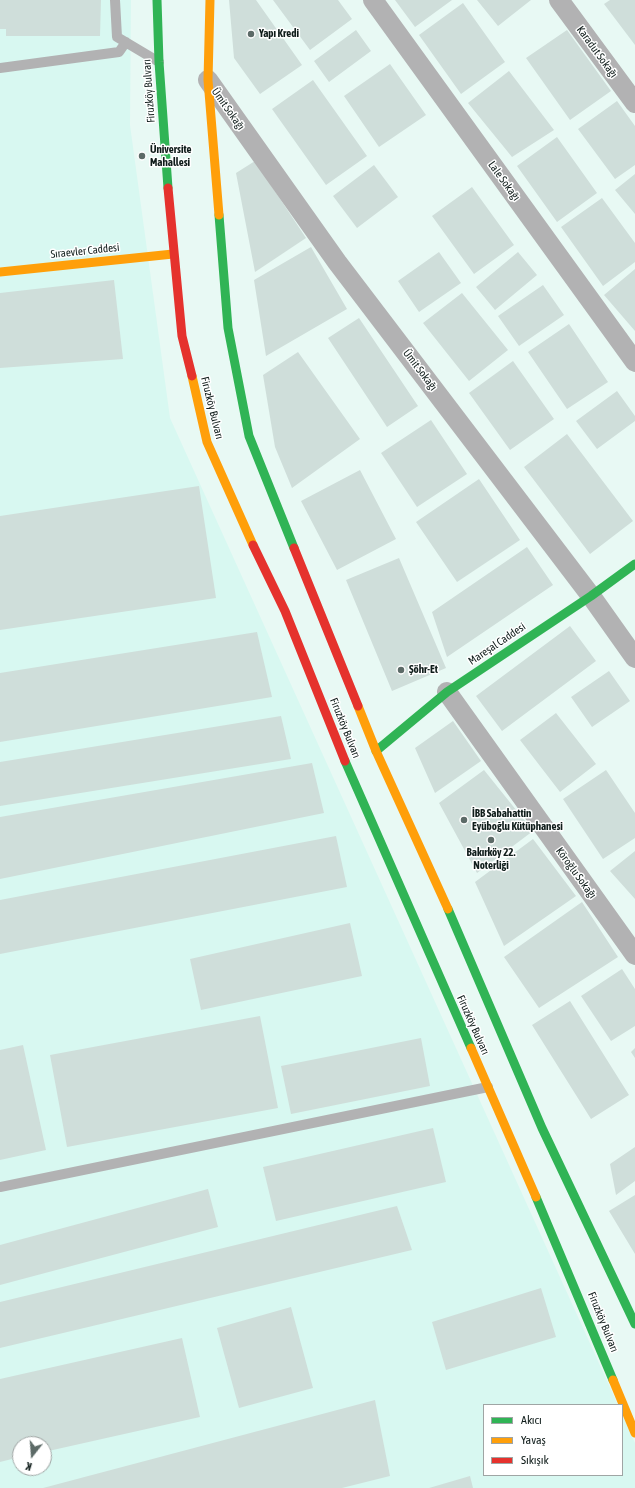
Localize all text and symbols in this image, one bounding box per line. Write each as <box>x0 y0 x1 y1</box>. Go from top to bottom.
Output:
street label: Karadut Sokağı <box>574 24 620 80</box>
place label: Yapı Kredi <box>259 27 299 41</box>
marker: Yapı Kredi <box>246 29 256 39</box>
street label: Firuzköy Bulvarı <box>140 59 158 123</box>
street label: Ümit Sokağı <box>209 85 247 133</box>
place label: Üniversite Mahallesi <box>150 143 191 169</box>
marker: Üniversite Mahallesi <box>137 151 147 161</box>
street label: Lale Sokağı <box>485 159 523 203</box>
street label: Sıraevler Caddesi <box>50 241 120 261</box>
street label: Ümit Sokağı <box>400 347 440 393</box>
street label: Firuzköy Bulvarı <box>198 375 226 441</box>
street label: Mareşal Caddesi <box>466 620 528 668</box>
place label: Şöhr-Et <box>409 663 438 677</box>
marker: Şöhr-Et <box>396 665 406 675</box>
street label: Firuzköy Bulvarı <box>327 696 363 760</box>
place label: İBB Sabahattin Eyüboğlu Kütüphanesi <box>472 807 563 833</box>
marker: İBB Sabahattin Eyüboğlu Kütüphanesi <box>459 815 469 825</box>
marker: Bakırköy 22. Noterliği <box>486 835 496 845</box>
street label: Köroğlu Sokağı <box>553 845 599 901</box>
place label: Bakırköy 22. Noterliği <box>467 846 515 872</box>
street label: Firuzköy Bulvarı <box>454 993 492 1057</box>
street label: Firuzköy Bulvarı <box>585 1290 621 1354</box>
legend <box>483 1404 623 1476</box>
text: Akıcı <box>521 1413 542 1427</box>
text: Yavaş <box>521 1433 546 1447</box>
north arrow <box>12 1436 52 1476</box>
text: Sıkışık <box>521 1453 549 1467</box>
text: K <box>24 1460 33 1473</box>

